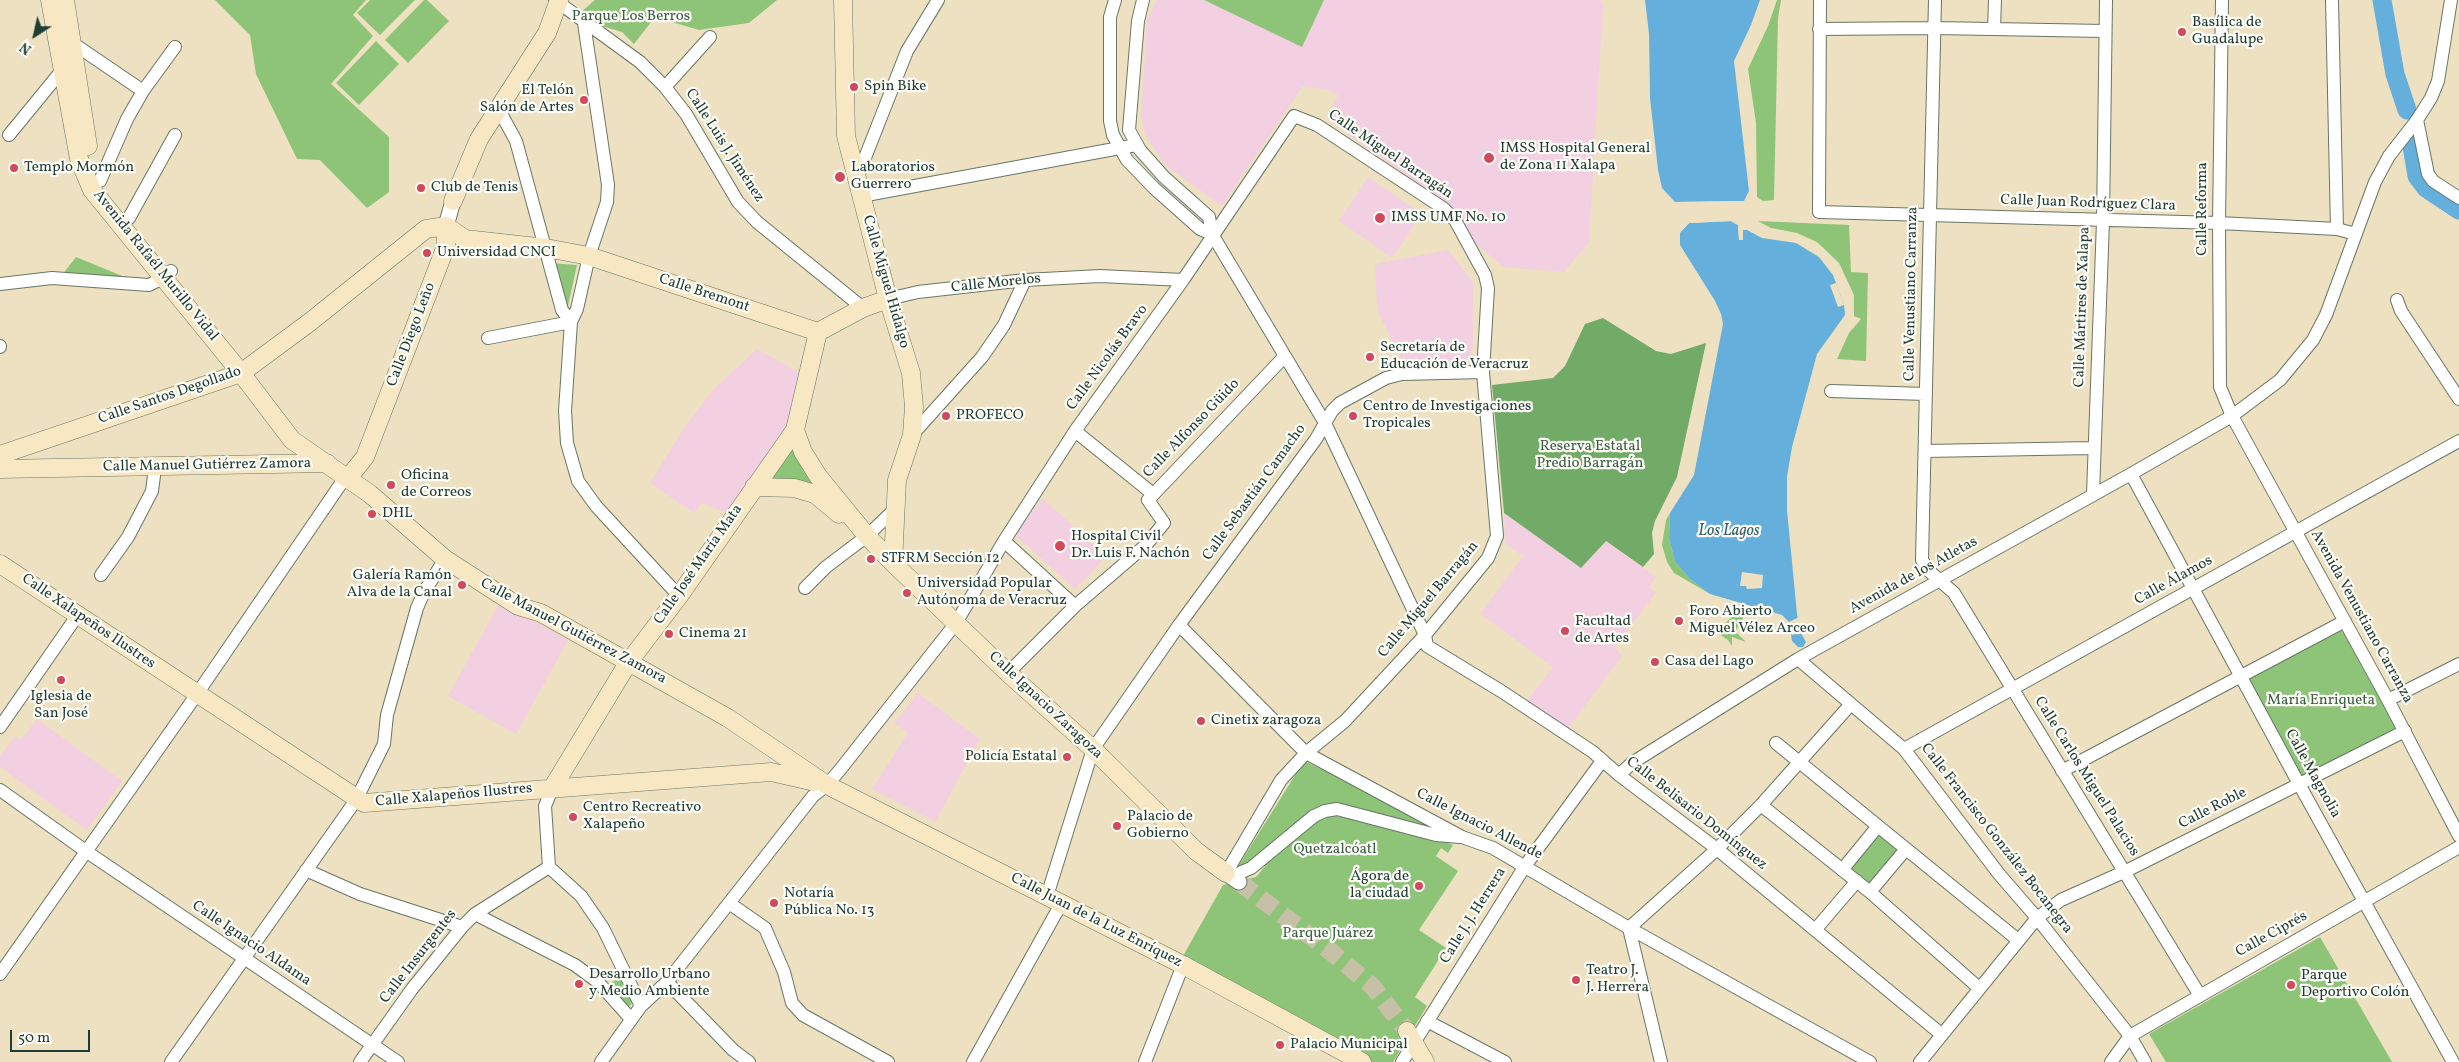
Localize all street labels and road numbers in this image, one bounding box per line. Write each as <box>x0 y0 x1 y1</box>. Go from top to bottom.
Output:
street label: Calle Luis J. Jiménez <box>681 86 767 206</box>
street label: Calle Miguel Barragán <box>1324 107 1456 203</box>
street label: Calle Reforma <box>2194 162 2212 256</box>
street label: Avenida Rafaél Murillo Vidal <box>88 187 222 345</box>
street label: Calle Juan Rodríguez Clara <box>2000 192 2176 216</box>
street label: Calle Venustiano Carranza <box>1901 207 1923 381</box>
street label: Calle Miguel Hidalgo <box>857 213 913 351</box>
street label: Calle Mártires de Xalapa <box>2071 226 2095 388</box>
street label: Calle Morelos <box>950 270 1042 298</box>
street label: Calle Bremont <box>656 271 752 317</box>
street label: Calle Diego Leño <box>384 280 440 390</box>
street label: Calle Nicolás Bravo <box>1064 302 1152 414</box>
street label: Calle Santos Degollado <box>96 363 244 429</box>
street label: Calle Alfonso Güido <box>1140 376 1244 482</box>
street label: Calle Sebastián Camacho <box>1199 421 1311 565</box>
street label: Calle Manuel Gutiérrez Zamora <box>103 455 311 477</box>
street label: Calle José María Mata <box>651 501 747 629</box>
street label: Avenida Venustiano Carranza <box>2306 527 2416 707</box>
street label: Avenida de los Atletas <box>1847 533 1981 619</box>
street label: Calle Miguel Barragán <box>1375 538 1483 662</box>
street label: Calle Álamos <box>2132 552 2216 610</box>
street label: Calle Xalapeños Ilustres <box>18 570 158 674</box>
street label: Calle Manuel Gutiérrez Zamora <box>477 575 669 689</box>
street label: Calle Ignacio Zaragoza <box>984 649 1106 763</box>
street label: Calle Carlos Miguel Palacios <box>2029 694 2143 860</box>
street label: Calle Magnolia <box>2280 726 2344 822</box>
street label: Calle Francisco González Bocanegra <box>1916 740 2076 938</box>
street label: Calle Belisario Domínguez <box>1622 753 1770 875</box>
street label: Calle Xalapeños Ilustres <box>375 780 533 812</box>
street label: Calle Roble <box>2176 784 2250 834</box>
street label: Calle Ignacio Allende <box>1413 785 1545 865</box>
street label: Calle J. J. Herrera <box>1437 864 1511 968</box>
street label: Calle Juan de la Luz Enríquez <box>1007 870 1185 972</box>
street label: Calle Ignacio Aldama <box>188 897 314 991</box>
street label: Calle Insurgentes <box>377 906 461 1008</box>
street label: Calle Ciprés <box>2233 908 2311 962</box>

